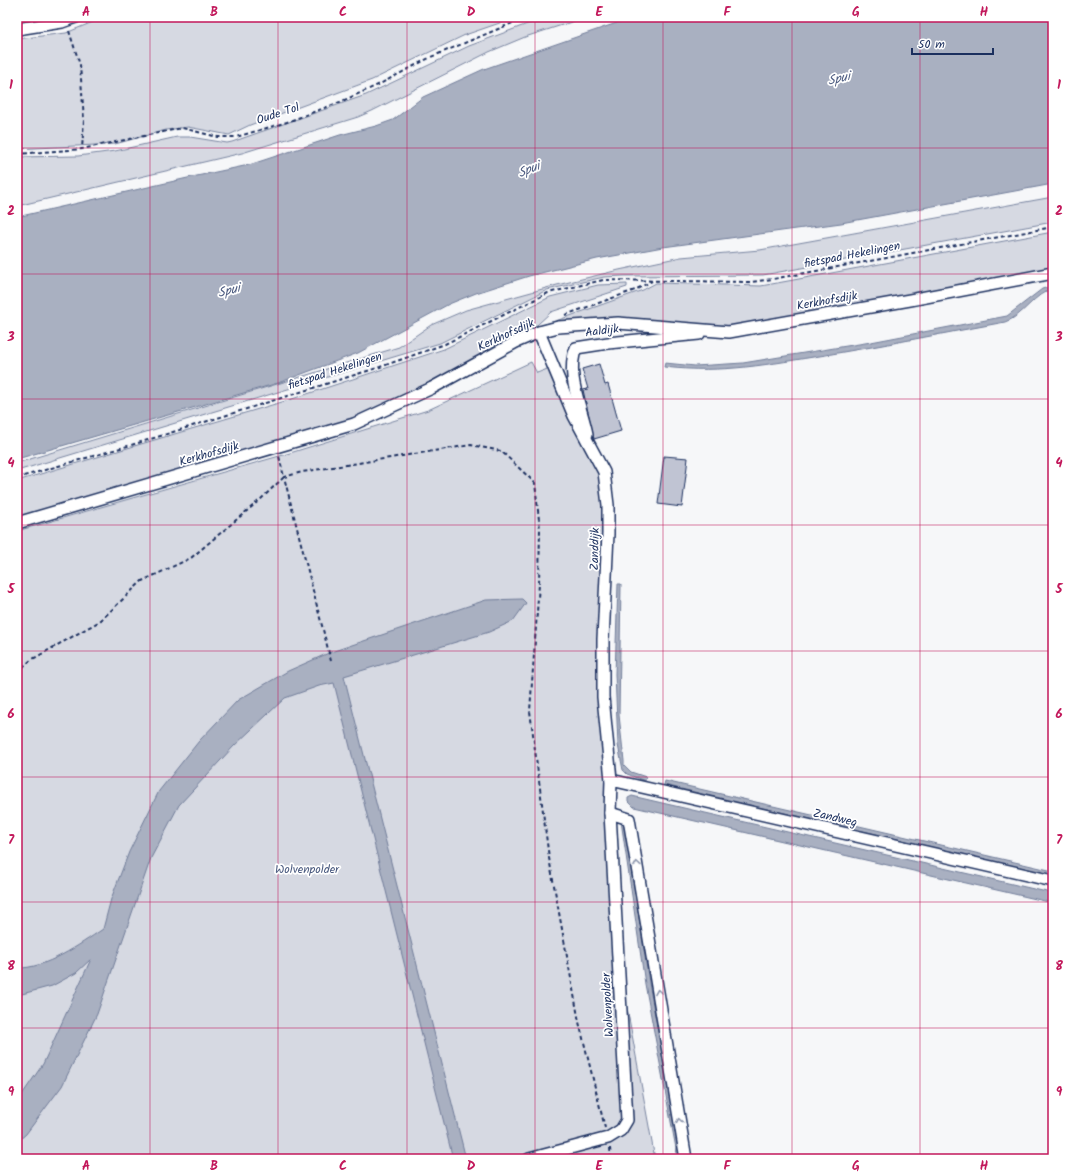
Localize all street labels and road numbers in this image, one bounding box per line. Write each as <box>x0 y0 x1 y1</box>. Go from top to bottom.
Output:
street label: Oude Tol <box>254 98 302 130</box>
street label: fietspad Hekelingen <box>802 236 902 274</box>
street label: Kerkhofsdijk <box>795 286 859 316</box>
street label: Kerkhofsdijk <box>474 313 538 357</box>
street label: Aaldijk <box>584 319 620 342</box>
street label: fietspad Hekelingen <box>286 347 384 395</box>
street label: Kerkhofsdijk <box>177 436 241 472</box>
street label: Zanddijk <box>585 527 605 571</box>
street label: Zandweg <box>811 804 859 832</box>
street label: Wolvenpolder <box>597 971 619 1038</box>

